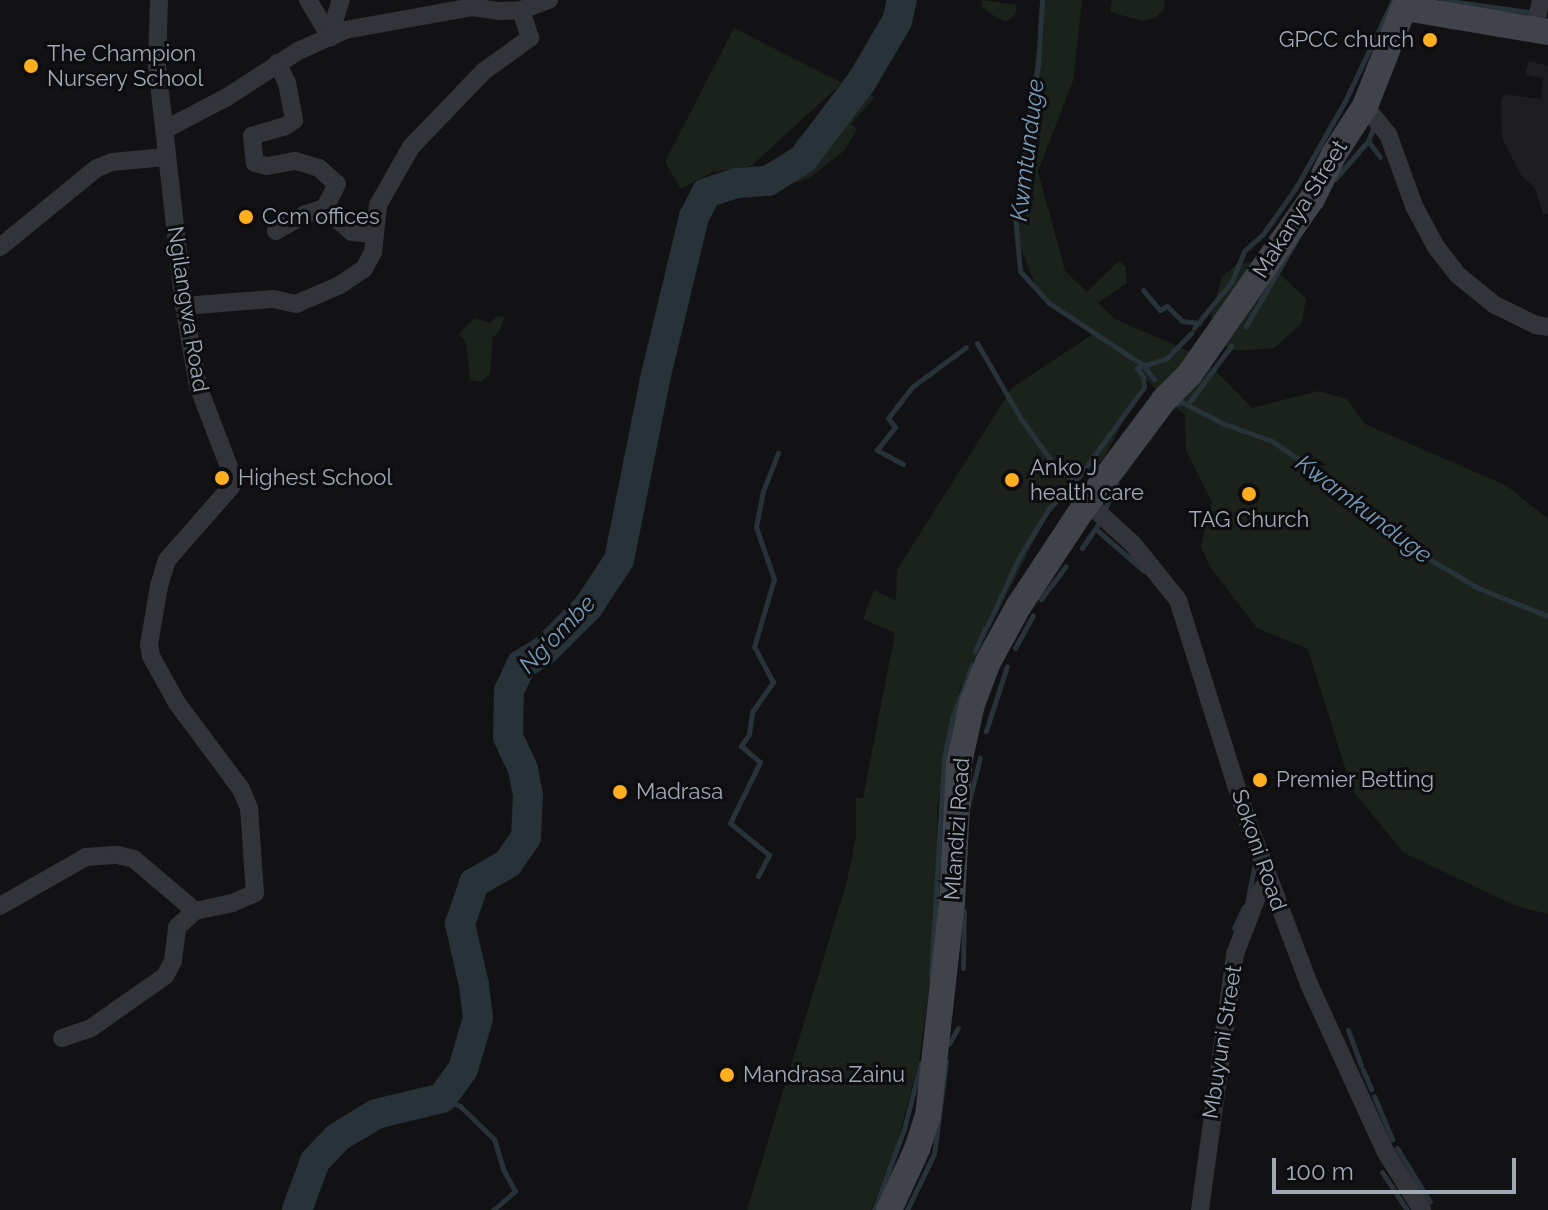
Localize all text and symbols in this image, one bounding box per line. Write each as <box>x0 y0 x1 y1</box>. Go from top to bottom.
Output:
place label: GPCC church <box>1279 27 1414 53</box>
marker: GPCC church <box>1421 31 1439 49</box>
place label: The Champion Nursery School <box>47 40 204 92</box>
marker: The Champion Nursery School <box>22 57 40 75</box>
water label: Kwmtunduge <box>1004 77 1050 223</box>
street label: Makanya Street <box>1247 135 1353 283</box>
place label: Ccm offices <box>262 204 380 230</box>
marker: Ccm offices <box>237 208 255 226</box>
street label: Ngilangwa Road <box>162 224 214 394</box>
water label: Kwamkunduge <box>1290 449 1438 569</box>
place label: Anko J health care <box>1030 454 1144 506</box>
place label: Highest School <box>238 465 392 491</box>
marker: Highest School <box>213 469 231 487</box>
marker: Anko J health care <box>1001 469 1023 491</box>
marker: TAG Church <box>1240 485 1258 503</box>
place label: TAG Church <box>1189 507 1309 533</box>
water label: Ng'ombe <box>513 589 601 679</box>
street label: Mlandizi Road <box>939 757 975 901</box>
place label: Premier Betting <box>1276 767 1435 793</box>
marker: Premier Betting <box>1251 771 1269 789</box>
place label: Madrasa <box>636 779 723 805</box>
marker: Madrasa <box>611 783 629 801</box>
street label: Sokoni Road <box>1226 786 1292 914</box>
street label: Mbuyuni Street <box>1197 963 1247 1121</box>
place label: Mandrasa Zainu <box>743 1062 905 1088</box>
marker: Mandrasa Zainu <box>718 1066 736 1084</box>
scale bar <box>1276 1142 1520 1192</box>
text: 100 m <box>1286 1157 1354 1186</box>

